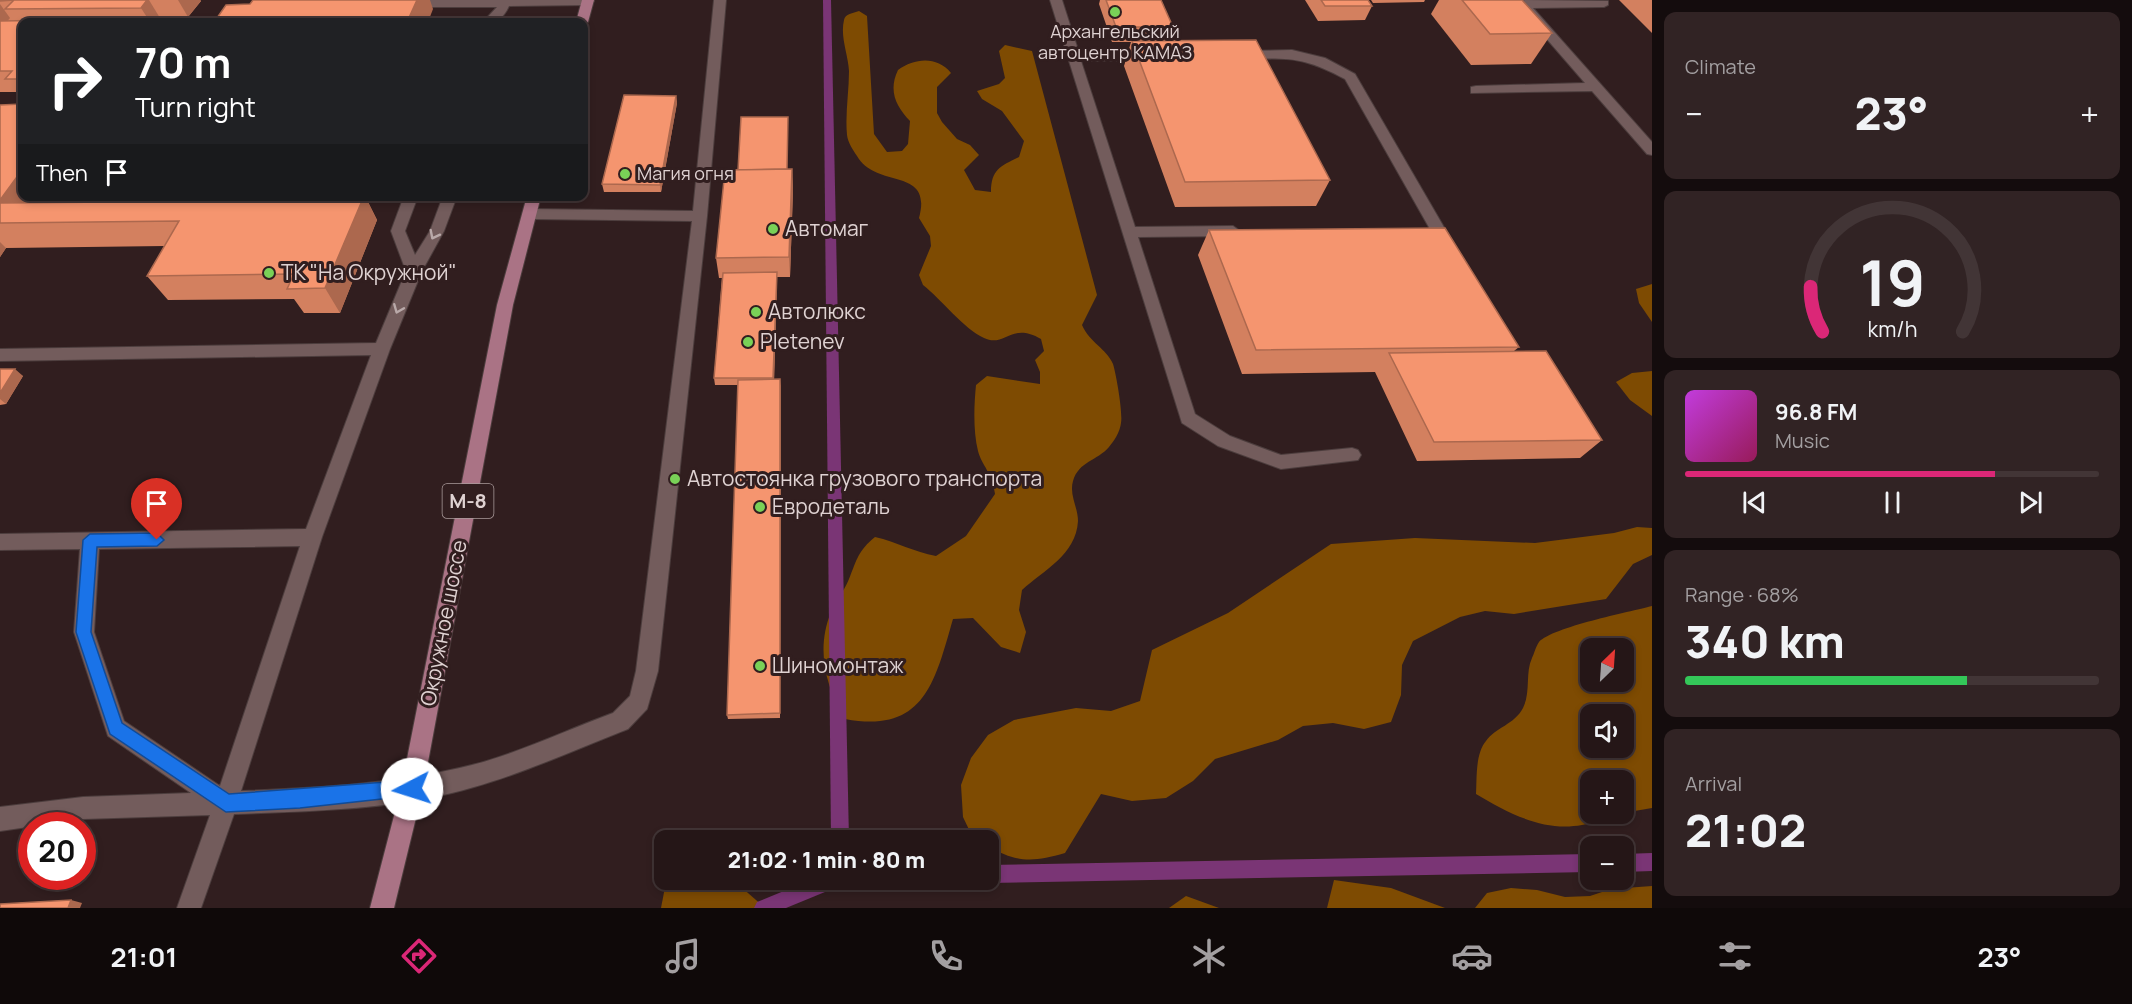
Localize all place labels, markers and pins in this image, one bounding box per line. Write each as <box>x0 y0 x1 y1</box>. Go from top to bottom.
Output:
marker: Архангельский автоцентр КАМАЗ <box>1108 5 1122 19</box>
place label: Архангельский автоцентр КАМАЗ <box>1038 19 1192 64</box>
place label: Магия огня <box>637 161 734 185</box>
marker: Магия огня <box>618 167 632 181</box>
place label: Автомаг <box>785 214 869 242</box>
marker: Автомаг <box>766 222 780 236</box>
place label: ТК "На Окружной" <box>281 258 457 286</box>
marker: ТК "На Окружной" <box>262 266 276 280</box>
place label: Автолюкс <box>768 297 866 325</box>
marker: Автолюкс <box>749 305 763 319</box>
place label: Pletenev <box>760 327 845 355</box>
marker: Pletenev <box>741 335 755 349</box>
place label: Автостоянка грузового транспорта <box>687 464 1042 492</box>
marker: Автостоянка грузового транспорта <box>668 472 682 486</box>
pin <box>131 478 182 540</box>
place label: Евродеталь <box>772 492 890 520</box>
marker: Евродеталь <box>753 500 767 514</box>
place label: Шиномонтаж <box>772 651 904 679</box>
marker: Шиномонтаж <box>753 659 767 673</box>

